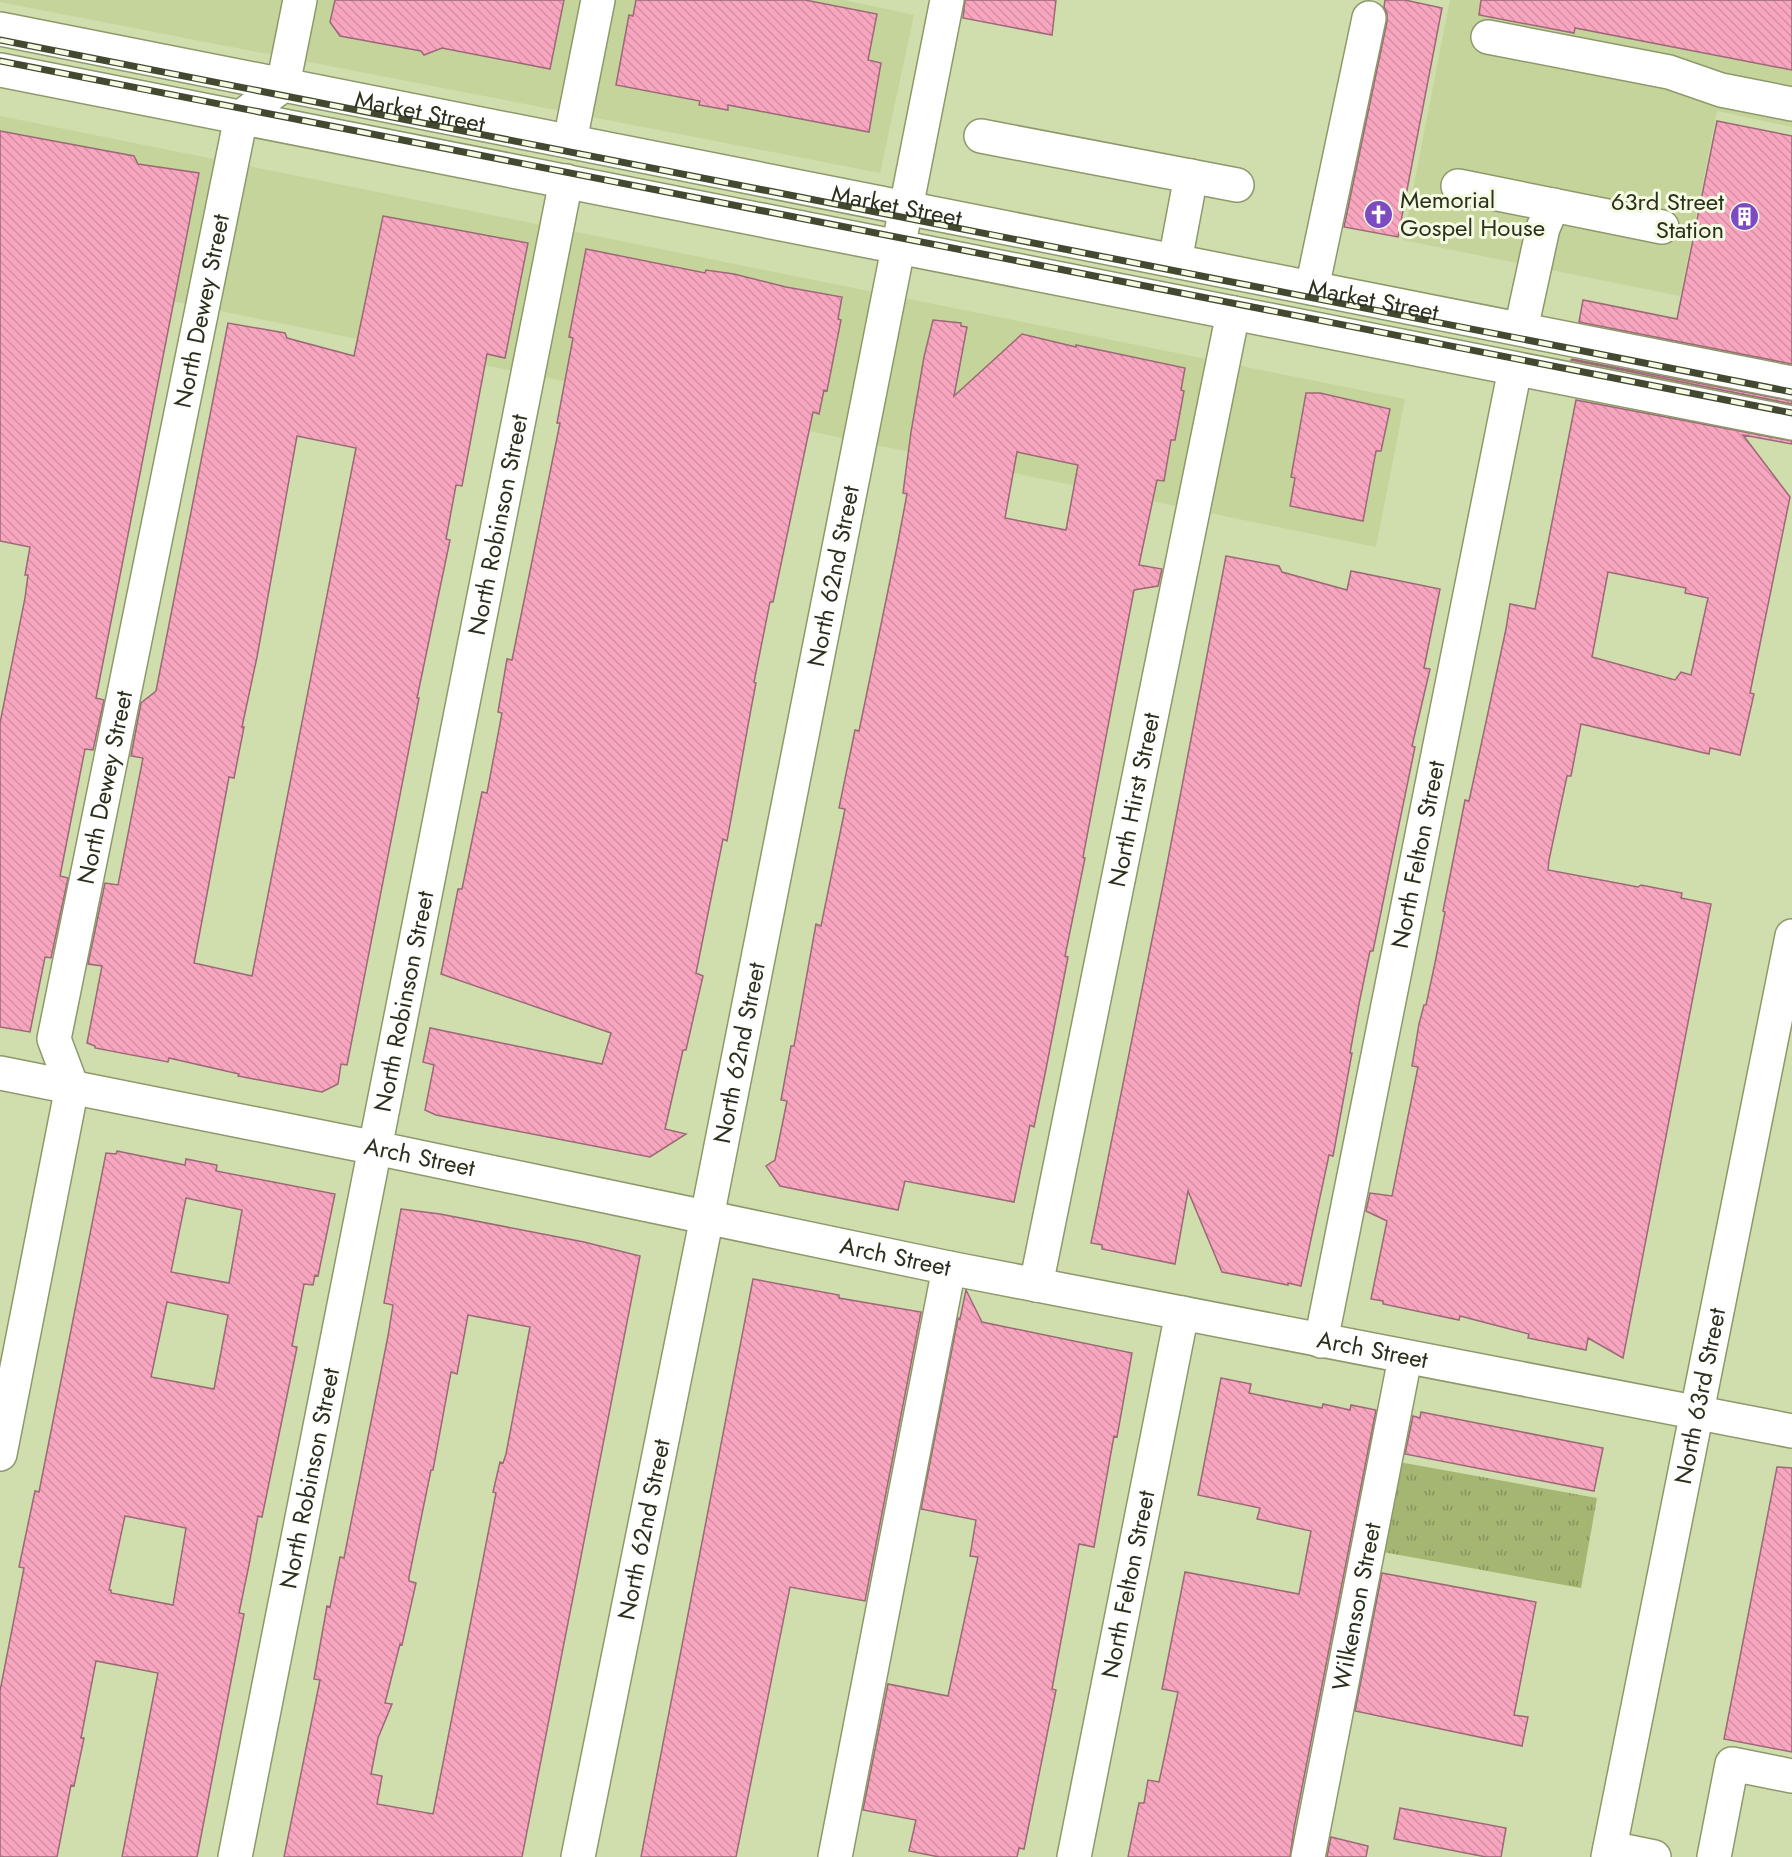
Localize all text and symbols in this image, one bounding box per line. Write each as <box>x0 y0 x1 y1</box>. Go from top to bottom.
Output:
street label: Market Street <box>352 81 488 141</box>
street label: Market Street <box>829 176 965 236</box>
place label: Memorial Gospel House <box>1400 182 1545 245</box>
place label: 63rd Street Station <box>1611 184 1724 247</box>
church icon: Memorial Gospel House <box>1363 198 1395 230</box>
building icon: 63rd Street Station <box>1729 200 1761 232</box>
street label: North Dewey Street <box>164 211 238 411</box>
street label: Market Street <box>1305 270 1442 330</box>
street label: North Robinson Street <box>459 411 537 638</box>
street label: North 62nd Street <box>798 482 868 670</box>
street label: North Dewey Street <box>68 687 141 887</box>
street label: North Hirst Street <box>1099 709 1169 890</box>
street label: North Felton Street <box>1382 757 1453 951</box>
street label: North Robinson Street <box>365 888 442 1115</box>
street label: North 62nd Street <box>704 959 774 1146</box>
street label: Arch Street <box>361 1128 479 1185</box>
street label: Arch Street <box>837 1228 954 1285</box>
street label: North 63rd Street <box>1665 1305 1734 1487</box>
street label: Arch Street <box>1314 1322 1431 1377</box>
street label: North Robinson Street <box>270 1364 348 1592</box>
street label: North 62nd Street <box>608 1436 679 1623</box>
street label: North Felton Street <box>1092 1487 1163 1681</box>
street label: Wilkenson Street <box>1323 1519 1390 1694</box>

